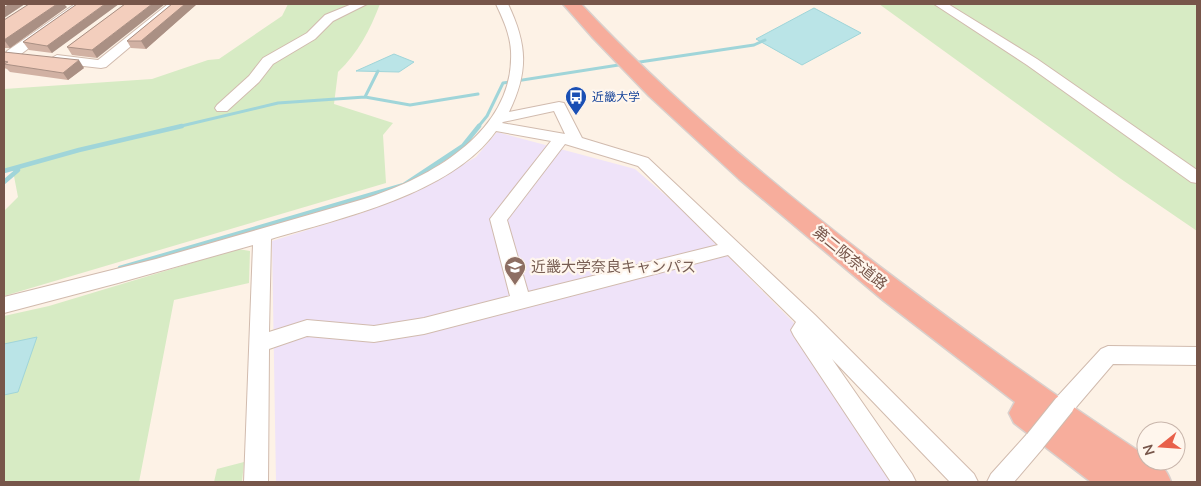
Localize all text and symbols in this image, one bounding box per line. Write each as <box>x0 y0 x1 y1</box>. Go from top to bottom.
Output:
bus stop icon: 近畿大学 <box>564 85 588 116</box>
place label: 近畿大学 <box>592 89 640 104</box>
street label: 第二阪奈道路 <box>809 222 891 293</box>
school or university icon: 近畿大学奈良キャンパス <box>503 255 527 286</box>
place label: 近畿大学奈良キャンパス <box>531 257 696 276</box>
north arrow <box>1136 421 1186 471</box>
text: N <box>1138 442 1159 457</box>

